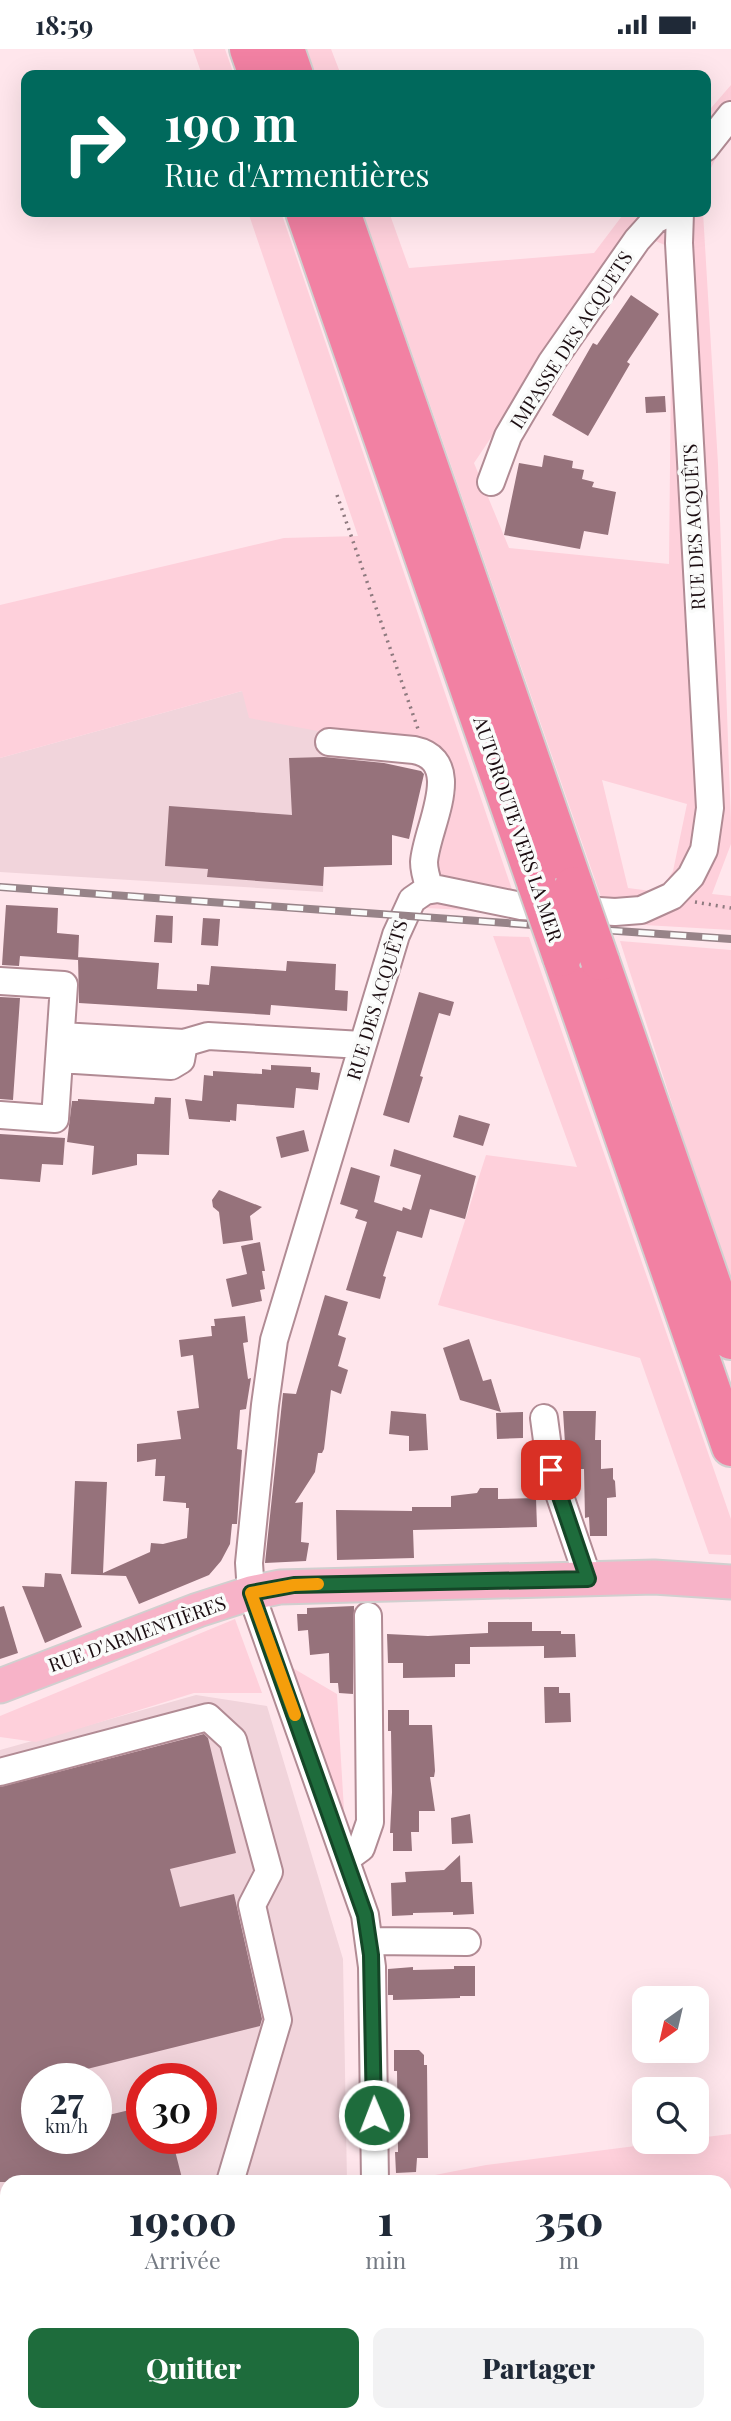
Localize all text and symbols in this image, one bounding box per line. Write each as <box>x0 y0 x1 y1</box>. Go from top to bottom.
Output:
text: 18:59 <box>35 7 93 42</box>
text: 190 m <box>164 89 297 154</box>
icon: right <box>49 98 140 189</box>
text: Rue d'Armentières <box>164 152 430 195</box>
street label: IMPASSE DES ACQUETS <box>503 246 637 433</box>
street label: RUE DES ACQUÊTS <box>676 443 710 611</box>
street label: AUTOROUTE VERS LA MER <box>468 712 570 945</box>
street label: RUE DES ACQUÊTS <box>339 916 413 1083</box>
pin <box>521 1440 581 1500</box>
icon: arrive <box>532 1451 570 1489</box>
street label: RUE D'ARMENTIÈRES <box>44 1589 229 1677</box>
north arrow <box>632 1986 709 2063</box>
map controls <box>632 1986 709 2154</box>
speed limit sign: 30 <box>126 2063 217 2154</box>
text: 27 <box>49 2076 84 2123</box>
button: search <box>632 2077 709 2154</box>
position arrow <box>337 2078 411 2152</box>
text: km/h <box>45 2114 88 2138</box>
text: 19:00 <box>129 2191 237 2247</box>
text: 1 <box>378 2191 394 2247</box>
text: 350 <box>535 2191 603 2247</box>
text: Arrivée <box>145 2244 221 2275</box>
text: min <box>365 2244 406 2275</box>
text: m <box>559 2244 579 2275</box>
button: Quitter <box>28 2328 359 2408</box>
button: Partager <box>373 2328 704 2408</box>

